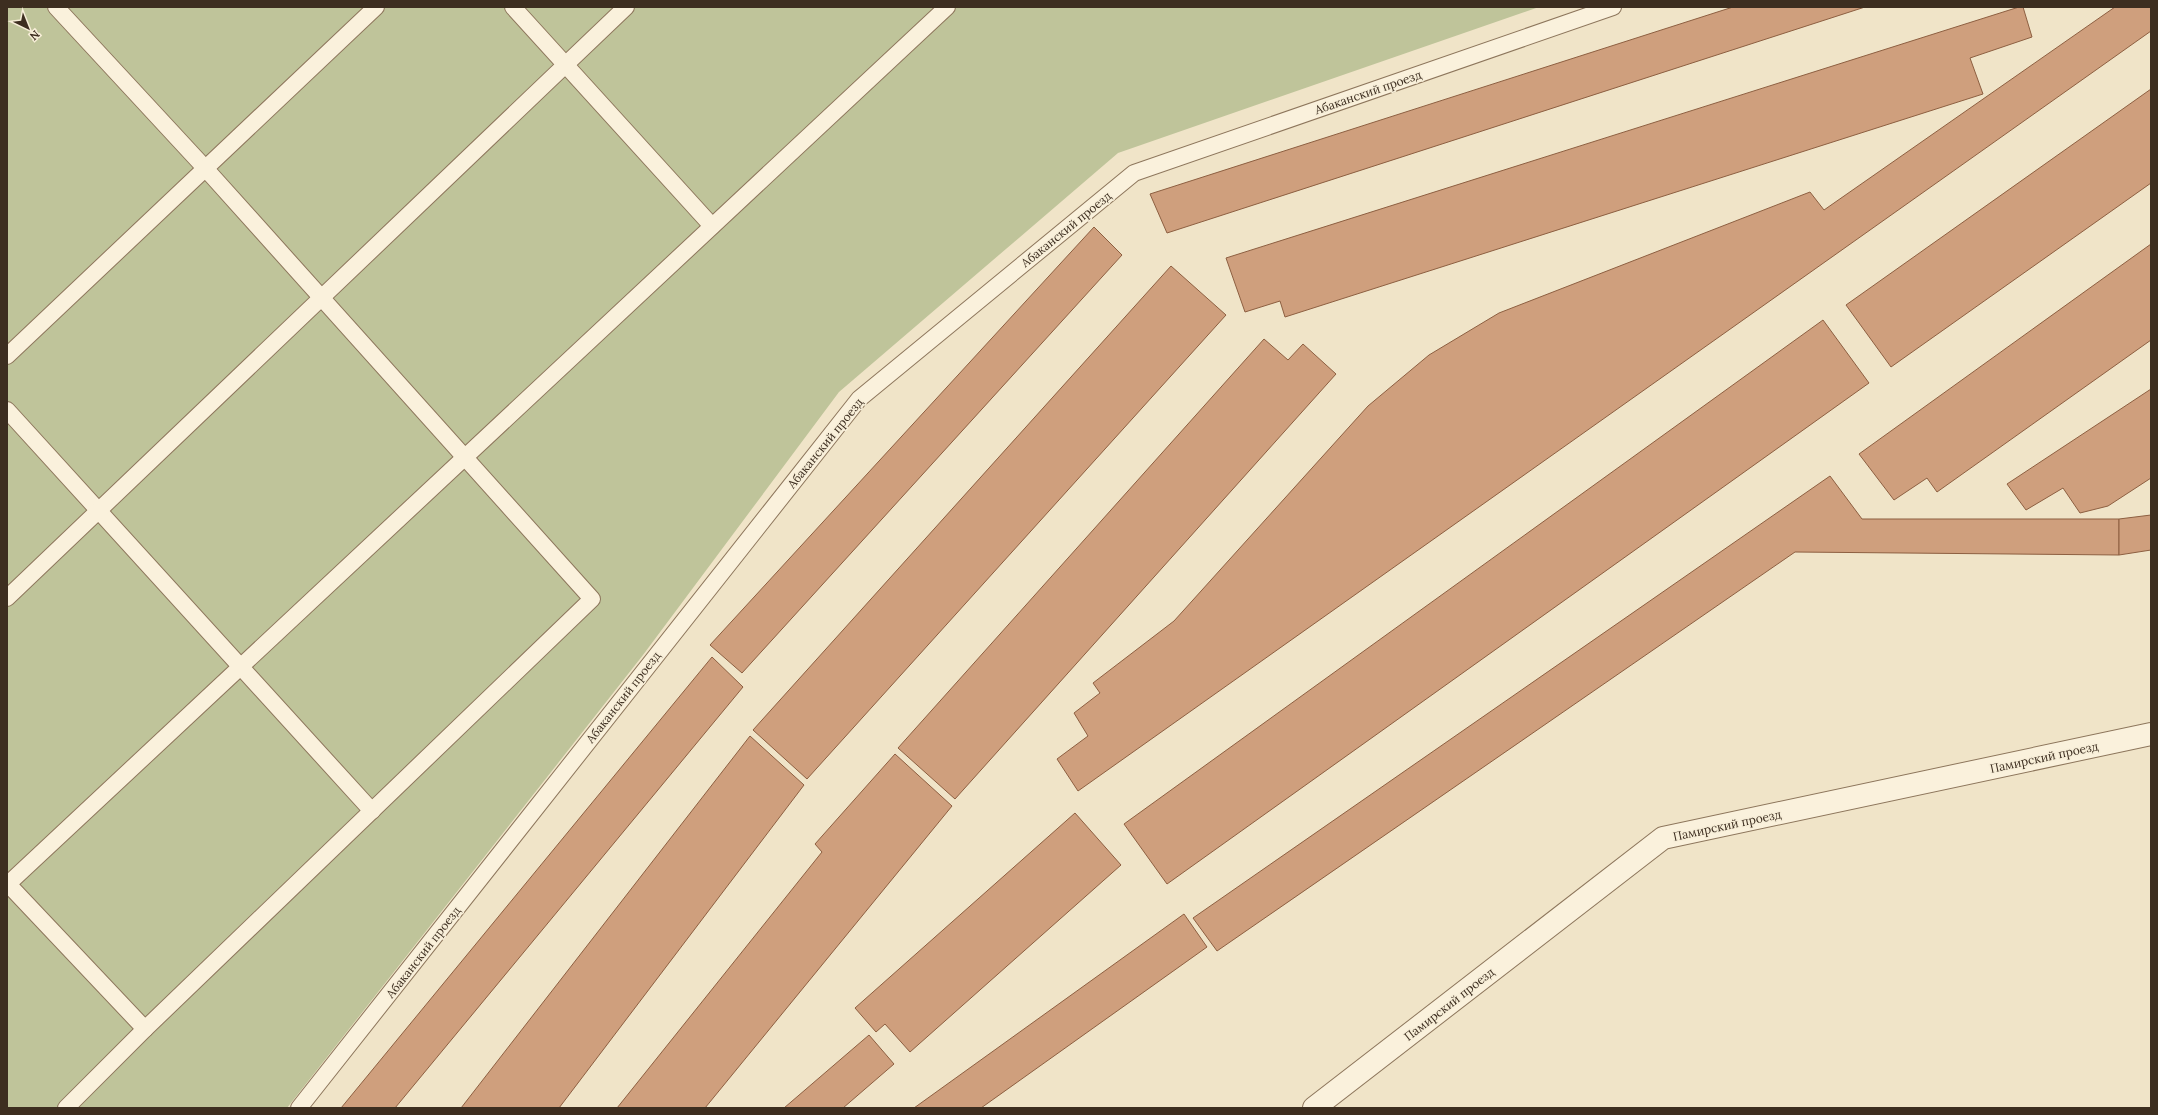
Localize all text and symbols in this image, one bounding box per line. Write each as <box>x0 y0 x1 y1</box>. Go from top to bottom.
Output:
north arrow <box>8 8 48 48</box>
text: N <box>27 27 43 44</box>
street label: Абаканский проезд <box>1312 67 1423 118</box>
street label: Абаканский проезд <box>1017 188 1114 271</box>
street label: Абаканский проезд <box>783 395 866 492</box>
street label: Абаканский проезд <box>582 648 663 747</box>
street label: Памирский проезд <box>1988 738 2100 776</box>
street label: Памирский проезд <box>1671 806 1783 844</box>
street label: Абаканский проезд <box>382 903 463 1002</box>
street label: Памирский проезд <box>1401 964 1497 1044</box>

